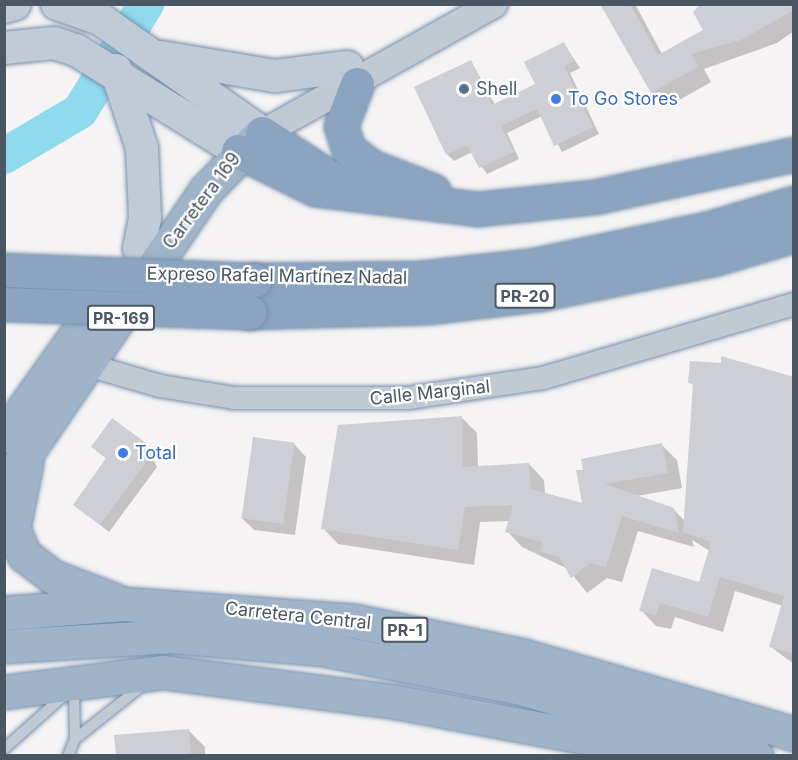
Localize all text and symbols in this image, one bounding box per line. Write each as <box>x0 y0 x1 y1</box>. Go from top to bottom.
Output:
place label: Shell <box>476 78 517 100</box>
marker: Shell <box>457 82 471 96</box>
place label: To Go Stores <box>568 88 678 110</box>
marker: To Go Stores <box>549 92 563 106</box>
street label: Carretera 169 <box>159 149 245 253</box>
street label: Expreso Rafael Martínez Nadal <box>146 263 408 289</box>
road number: PR-20 <box>494 283 556 309</box>
road number: PR-169 <box>86 305 156 331</box>
street label: Calle Marginal <box>369 376 491 410</box>
place label: Total <box>135 442 176 464</box>
marker: Total <box>116 446 130 460</box>
street label: Carretera Central <box>224 598 372 634</box>
road number: PR-1 <box>381 617 429 643</box>

